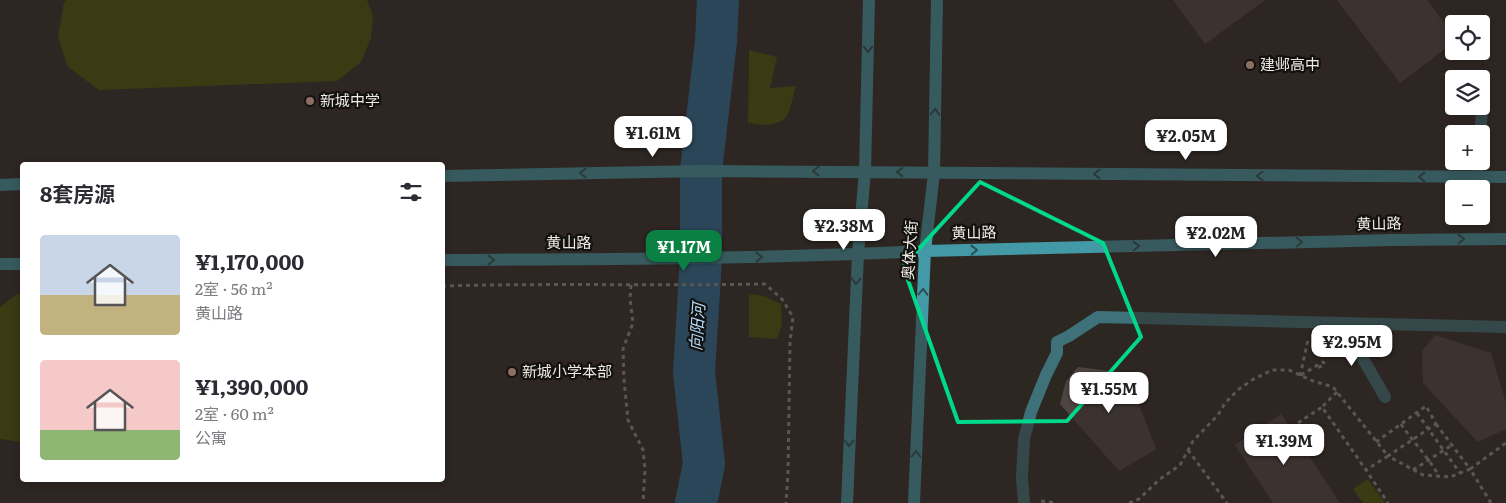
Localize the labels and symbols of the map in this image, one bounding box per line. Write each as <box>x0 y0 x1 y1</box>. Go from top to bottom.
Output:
one-way arrow <box>863 45 873 53</box>
place label: 建邺高中 <box>1260 52 1320 75</box>
marker: 建邺高中 <box>1244 59 1256 71</box>
place label: 新城中学 <box>320 88 380 111</box>
marker: 新城中学 <box>304 95 316 107</box>
one-way arrow <box>930 108 940 116</box>
pin: ¥1.61M <box>612 116 694 158</box>
pin: ¥2.05M <box>1145 119 1227 161</box>
one-way arrow <box>812 166 820 176</box>
one-way arrow <box>896 167 904 178</box>
one-way arrow <box>579 168 587 178</box>
one-way arrow <box>1093 169 1101 180</box>
one-way arrow <box>1256 171 1264 181</box>
one-way arrow <box>1418 172 1426 182</box>
pin: ¥2.38M <box>803 208 885 251</box>
street label: 黄山路 <box>1356 211 1402 234</box>
pin: ¥2.02M <box>1175 216 1257 258</box>
street label: 奥体大街 <box>895 219 922 281</box>
street label: 黄山路 <box>951 220 997 243</box>
street label: 黄山路 <box>546 230 592 253</box>
pin: ¥1.17M <box>643 230 725 272</box>
one-way arrow <box>1457 234 1465 245</box>
one-way arrow <box>1295 237 1303 247</box>
one-way arrow <box>1132 241 1140 251</box>
one-way arrow <box>970 244 978 255</box>
one-way arrow <box>755 252 763 262</box>
one-way arrow <box>488 255 495 265</box>
one-way arrow <box>851 277 862 285</box>
one-way arrow <box>918 288 929 296</box>
water label: 向阳河 <box>682 299 710 352</box>
pin: ¥2.95M <box>1311 324 1393 367</box>
place label: 新城小学本部 <box>522 359 612 382</box>
marker: 新城小学本部 <box>506 366 518 378</box>
pin: ¥1.55M <box>1068 372 1150 414</box>
pin: ¥1.39M <box>1243 424 1325 466</box>
one-way arrow <box>844 439 855 447</box>
one-way arrow <box>911 450 922 458</box>

